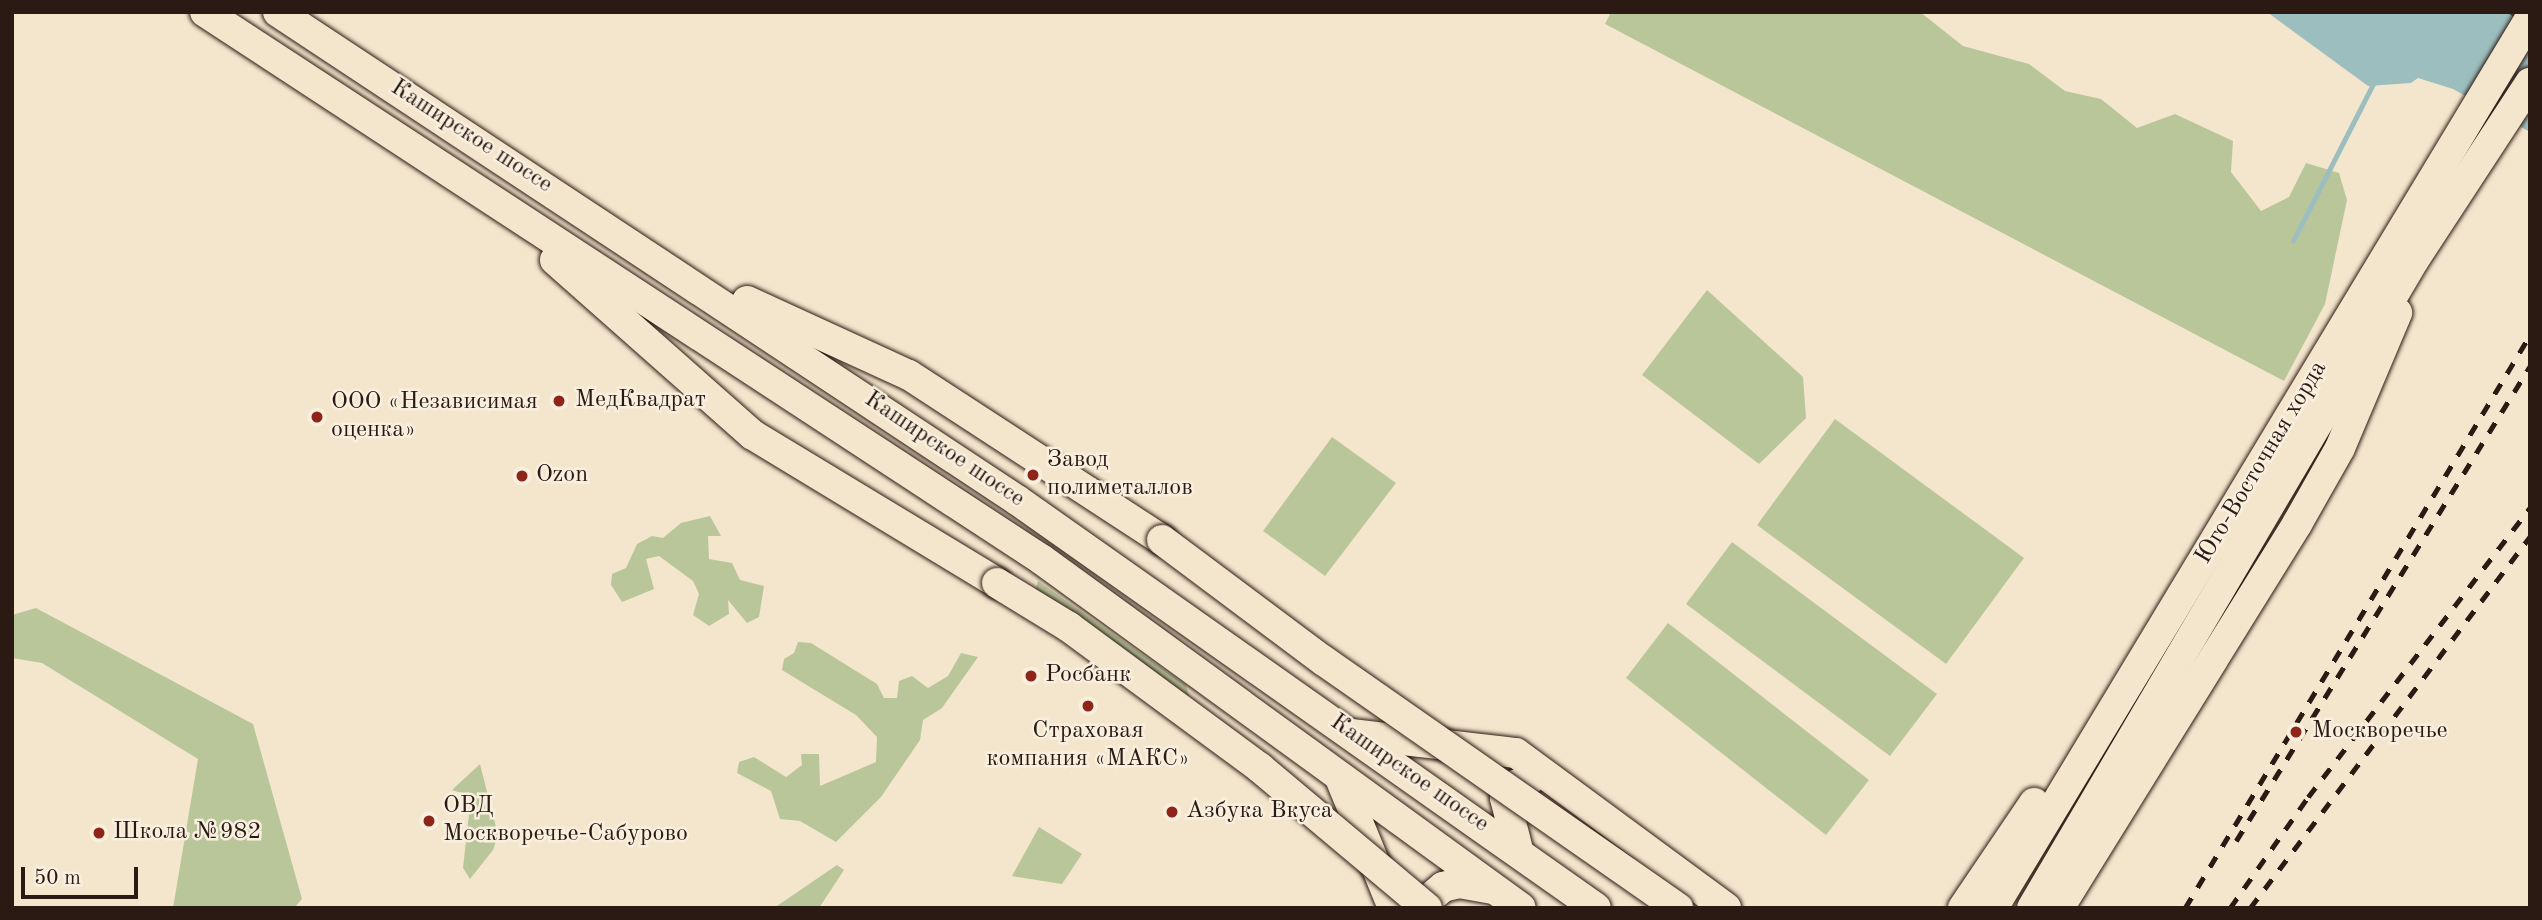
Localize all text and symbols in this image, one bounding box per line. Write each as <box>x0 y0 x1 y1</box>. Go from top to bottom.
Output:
street label: Каширское шоссе <box>385 74 557 200</box>
street label: Юго-Восточная хорда <box>2190 356 2334 570</box>
street label: Каширское шоссе <box>858 386 1030 514</box>
place label: МедКвадрат <box>575 387 706 415</box>
place label: ООО «Независимая оценка» <box>331 389 538 445</box>
marker: МедКвадрат <box>549 391 569 411</box>
marker: ООО «Независимая оценка» <box>309 409 325 425</box>
place label: Завод полиметаллов <box>1047 447 1193 503</box>
place label: Ozon <box>536 462 588 490</box>
marker: Завод полиметаллов <box>1025 467 1041 483</box>
marker: Ozon <box>514 468 530 484</box>
place label: Росбанк <box>1045 662 1131 690</box>
marker: Росбанк <box>1023 668 1039 684</box>
marker: Страховая компания «МАКС» <box>1080 698 1096 714</box>
street label: Каширское шоссе <box>1324 708 1494 840</box>
place label: Страховая компания «МАКС» <box>986 718 1190 774</box>
place label: Москворечье <box>2312 718 2448 746</box>
marker: Москворечье <box>2286 722 2306 742</box>
place label: ОВД Москворечье-Сабурово <box>443 793 688 849</box>
place label: Азбука Вкуса <box>1186 798 1332 826</box>
marker: Азбука Вкуса <box>1164 804 1180 820</box>
marker: ОВД Москворечье-Сабурово <box>421 813 437 829</box>
place label: Школа №982 <box>113 819 261 847</box>
marker: Школа №982 <box>91 825 107 841</box>
scale bar <box>24 853 142 897</box>
text: 50 m <box>34 868 81 889</box>

